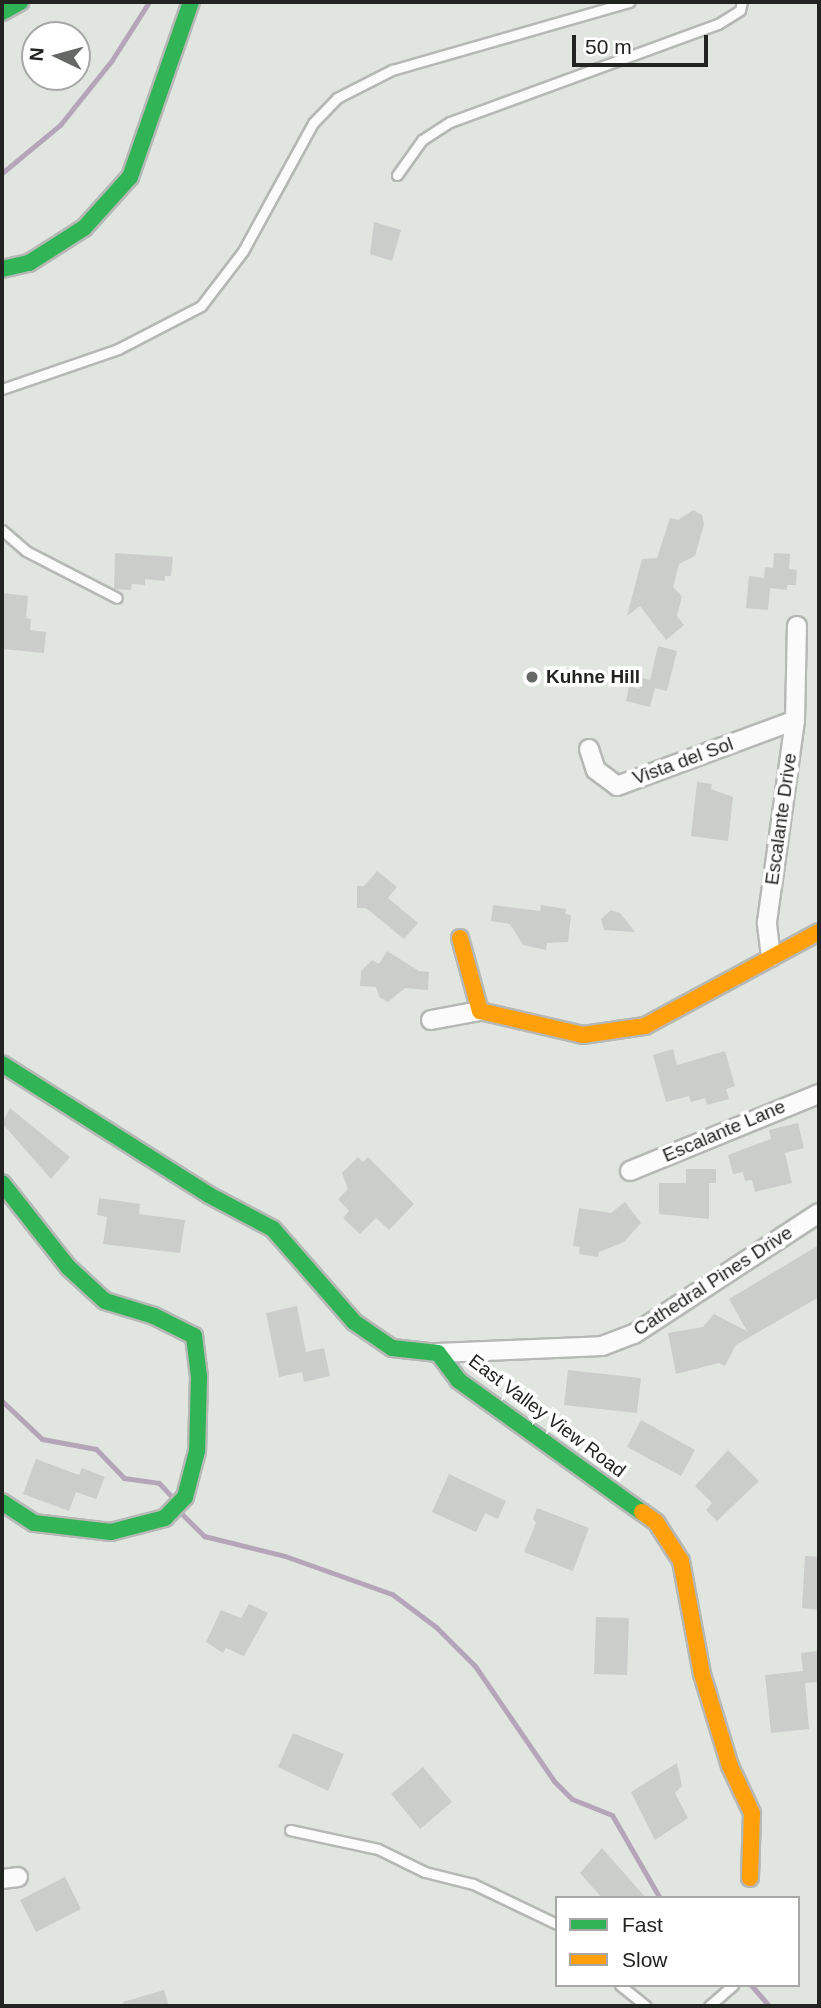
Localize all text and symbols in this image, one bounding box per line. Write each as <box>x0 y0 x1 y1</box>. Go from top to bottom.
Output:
north arrow <box>21 21 91 91</box>
scale bar <box>576 21 712 65</box>
text: 50 m <box>585 35 632 58</box>
text: N <box>26 47 48 62</box>
place label: Kuhne Hill <box>546 666 640 688</box>
marker: Kuhne Hill <box>524 669 540 685</box>
street label: Vista del Sol <box>630 732 736 790</box>
street label: Escalante Drive <box>760 752 802 886</box>
street label: Escalante Lane <box>659 1095 789 1167</box>
street label: Cathedral Pines Drive <box>629 1221 797 1341</box>
street label: East Valley View Road <box>464 1350 630 1482</box>
legend <box>555 1896 800 1987</box>
text: Fast <box>622 1913 663 1936</box>
text: Slow <box>622 1948 668 1971</box>

